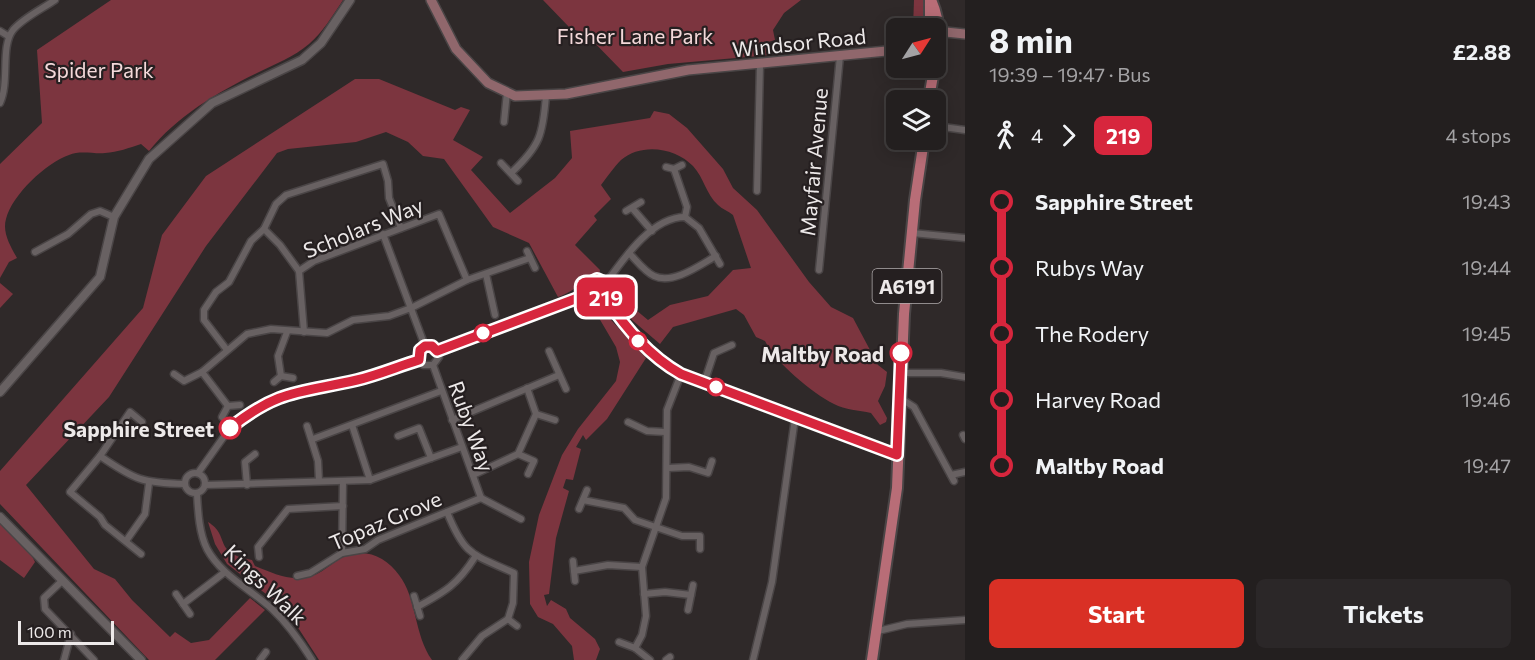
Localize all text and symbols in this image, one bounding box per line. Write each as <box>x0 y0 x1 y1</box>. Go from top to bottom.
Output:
north arrow <box>886 18 946 78</box>
map controls <box>886 18 946 150</box>
text: 8 min <box>989 19 1073 60</box>
park label: Fisher Lane Park <box>557 23 713 48</box>
street label: Windsor Road <box>731 23 867 61</box>
text: £2.88 <box>1452 38 1511 65</box>
park label: Spider Park <box>44 57 154 82</box>
text: 19:39 – 19:47 · Bus <box>989 62 1151 86</box>
street label: Mayfair Avenue <box>794 87 832 237</box>
button: layers <box>886 90 946 150</box>
icon: walk <box>989 119 1022 152</box>
icon: forward <box>1052 119 1085 152</box>
text: 4 <box>1031 123 1043 147</box>
text: 219 <box>1106 123 1140 148</box>
text: 4 stops <box>1445 123 1511 147</box>
text: Sapphire Street <box>1035 188 1193 215</box>
text: 19:43 <box>1462 189 1511 213</box>
street label: Scholars Way <box>299 192 427 262</box>
text: Rubys Way <box>1035 254 1144 281</box>
text: 19:44 <box>1462 255 1511 279</box>
road number: A6191 <box>872 269 942 303</box>
line badge: 219 <box>572 278 640 316</box>
text: 219 <box>589 285 623 310</box>
text: The Rodery <box>1035 320 1149 347</box>
text: 19:45 <box>1462 321 1511 345</box>
unlabelled marker <box>474 324 492 342</box>
unlabelled marker <box>629 332 647 350</box>
place label: Maltby Road <box>761 341 884 366</box>
marker: Maltby Road <box>890 342 912 364</box>
street label: Ruby Way <box>444 377 500 475</box>
unlabelled marker <box>707 378 725 396</box>
text: Harvey Road <box>1035 386 1161 413</box>
text: 19:46 <box>1461 387 1511 411</box>
place label: Sapphire Street <box>63 416 214 441</box>
marker: Sapphire Street <box>219 417 241 439</box>
text: Maltby Road <box>1035 452 1164 479</box>
text: 19:47 <box>1463 453 1511 477</box>
street label: Topaz Grove <box>325 485 445 555</box>
street label: Kings Walk <box>220 539 312 629</box>
button: Start <box>989 579 1244 648</box>
button: Tickets <box>1256 579 1511 648</box>
scale bar <box>18 618 114 646</box>
text: 100 m <box>27 622 72 641</box>

